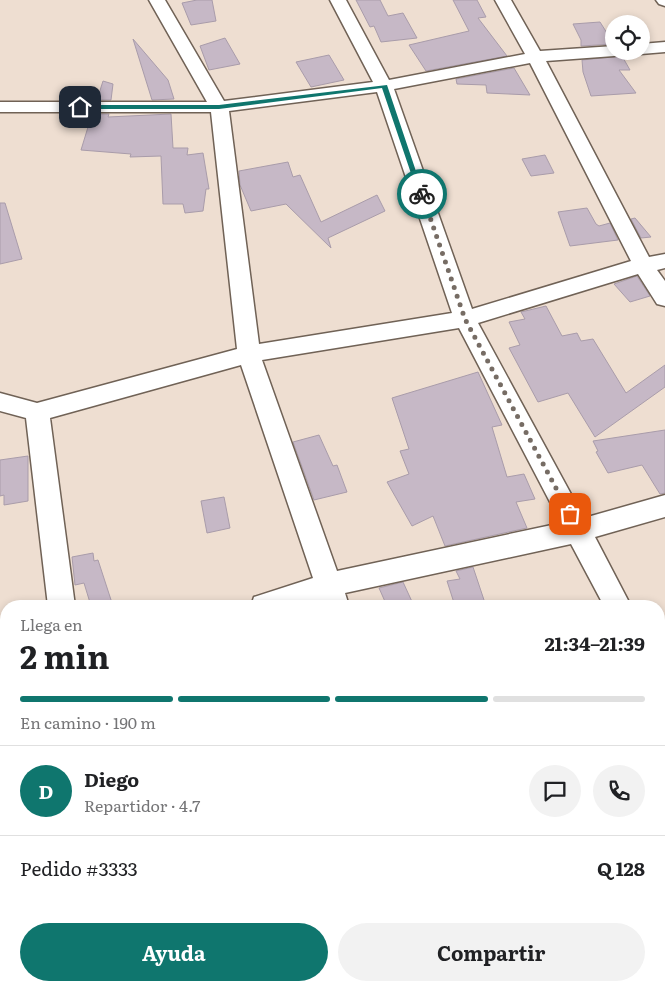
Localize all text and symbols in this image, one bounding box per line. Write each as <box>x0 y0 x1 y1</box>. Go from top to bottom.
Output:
map controls <box>605 15 650 60</box>
button: locate <box>605 15 650 60</box>
pin <box>59 86 101 128</box>
icon: home <box>66 93 94 121</box>
courier <box>397 169 447 219</box>
icon: bike <box>408 180 436 208</box>
pin <box>549 493 591 535</box>
icon: bag <box>556 500 584 528</box>
text: Llega en <box>20 612 83 636</box>
text: 21:34–21:39 <box>544 629 645 657</box>
text: 2 min <box>20 631 109 679</box>
text: En camino · 190 m <box>20 710 156 734</box>
text: Diego <box>84 765 139 793</box>
button: chat <box>529 765 581 817</box>
button: phone <box>593 765 645 817</box>
text: D <box>39 777 53 805</box>
text: Repartidor · 4.7 <box>84 793 200 817</box>
text: Pedido #3333 <box>20 854 138 882</box>
text: Q 128 <box>597 854 645 882</box>
button: Ayuda <box>20 923 328 981</box>
button: Compartir <box>338 923 645 981</box>

